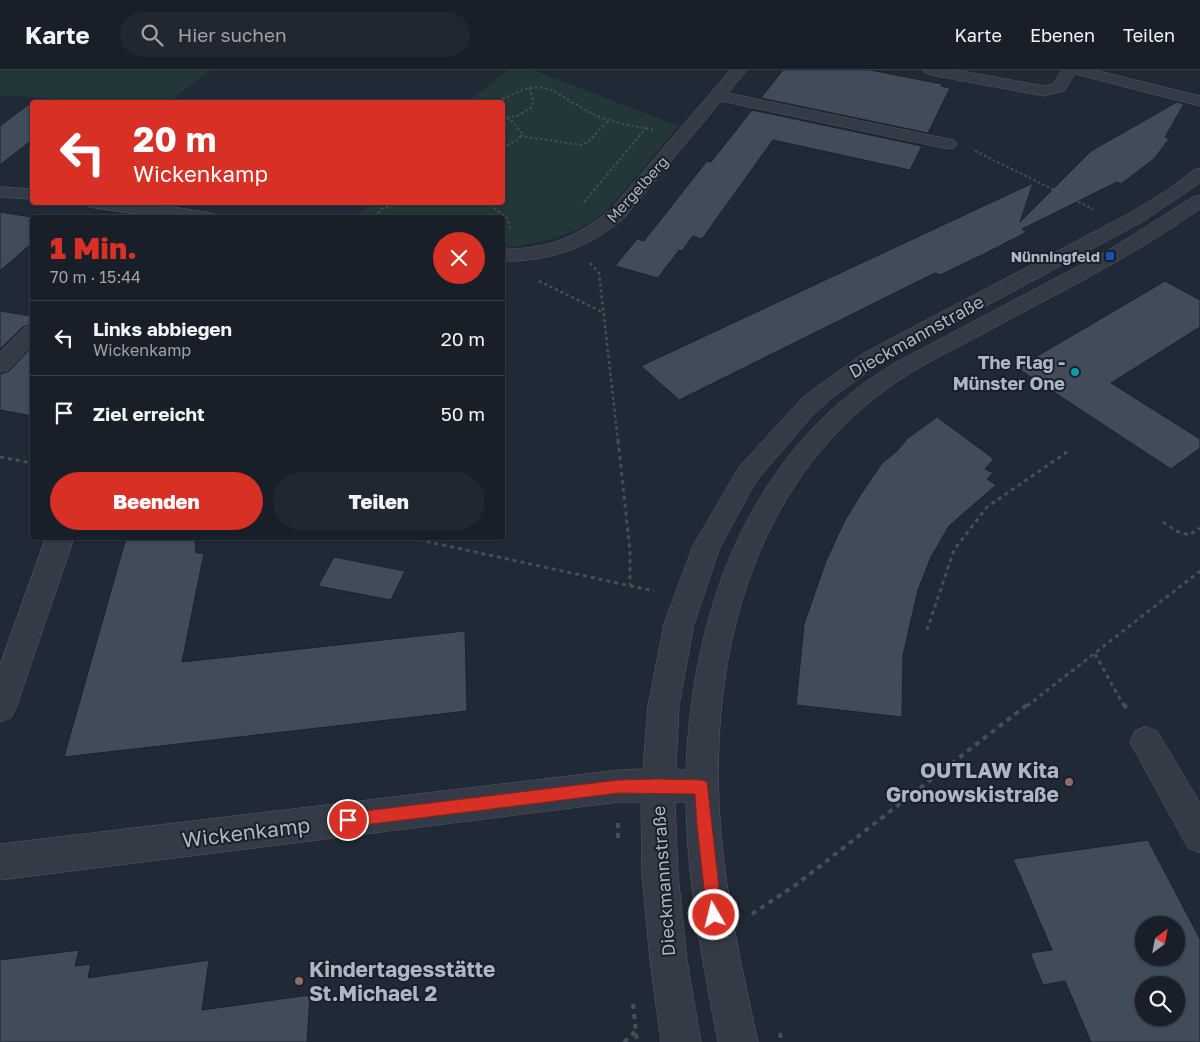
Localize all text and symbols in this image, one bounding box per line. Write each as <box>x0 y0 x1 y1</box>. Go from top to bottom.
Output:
search box <box>120 12 470 57</box>
text: Karte <box>25 20 90 49</box>
icon: search <box>138 21 166 49</box>
text: Hier suchen <box>178 23 287 46</box>
text: Karte <box>955 24 1002 46</box>
text: Ebenen <box>1030 24 1095 46</box>
text: Teilen <box>1123 24 1175 46</box>
text: 20 m <box>133 118 216 160</box>
icon: left <box>50 120 115 185</box>
street label: Mergelberg <box>603 152 671 226</box>
text: Wickenkamp <box>133 160 268 187</box>
text: 1 Min. <box>50 230 137 266</box>
button: close <box>433 232 485 284</box>
place label: Nünningfeld <box>1011 247 1100 265</box>
marker: Nünningfeld <box>1104 250 1116 262</box>
text: 70 m · 15:44 <box>50 267 141 287</box>
street label: Dieckmannstraße <box>845 290 987 382</box>
text: Links abbiegen <box>93 317 232 340</box>
icon: left <box>50 324 78 352</box>
text: 20 m <box>441 327 485 350</box>
text: Wickenkamp <box>93 340 191 360</box>
place label: The Flag - Münster One <box>953 351 1065 394</box>
marker: The Flag - Münster One <box>1069 366 1081 378</box>
icon: arrive <box>50 399 78 427</box>
text: Ziel erreicht <box>93 402 205 425</box>
text: 50 m <box>441 402 485 425</box>
button: Beenden <box>50 472 263 530</box>
button: Teilen <box>273 472 485 530</box>
place label: OUTLAW Kita Gronowskistraße <box>886 757 1059 807</box>
marker: OUTLAW Kita Gronowskistraße <box>1063 776 1075 788</box>
pin <box>327 799 369 841</box>
street label: Dieckmannstraße <box>647 805 679 957</box>
icon: arrive <box>334 806 362 834</box>
street label: Wickenkamp <box>180 811 312 853</box>
position arrow <box>687 888 739 940</box>
north arrow <box>1135 916 1185 966</box>
map controls <box>1135 916 1185 1026</box>
place label: Kindertagesstätte St.Michael 2 <box>309 956 495 1006</box>
marker: Kindertagesstätte St.Michael 2 <box>293 975 305 987</box>
button: search <box>1135 976 1185 1026</box>

